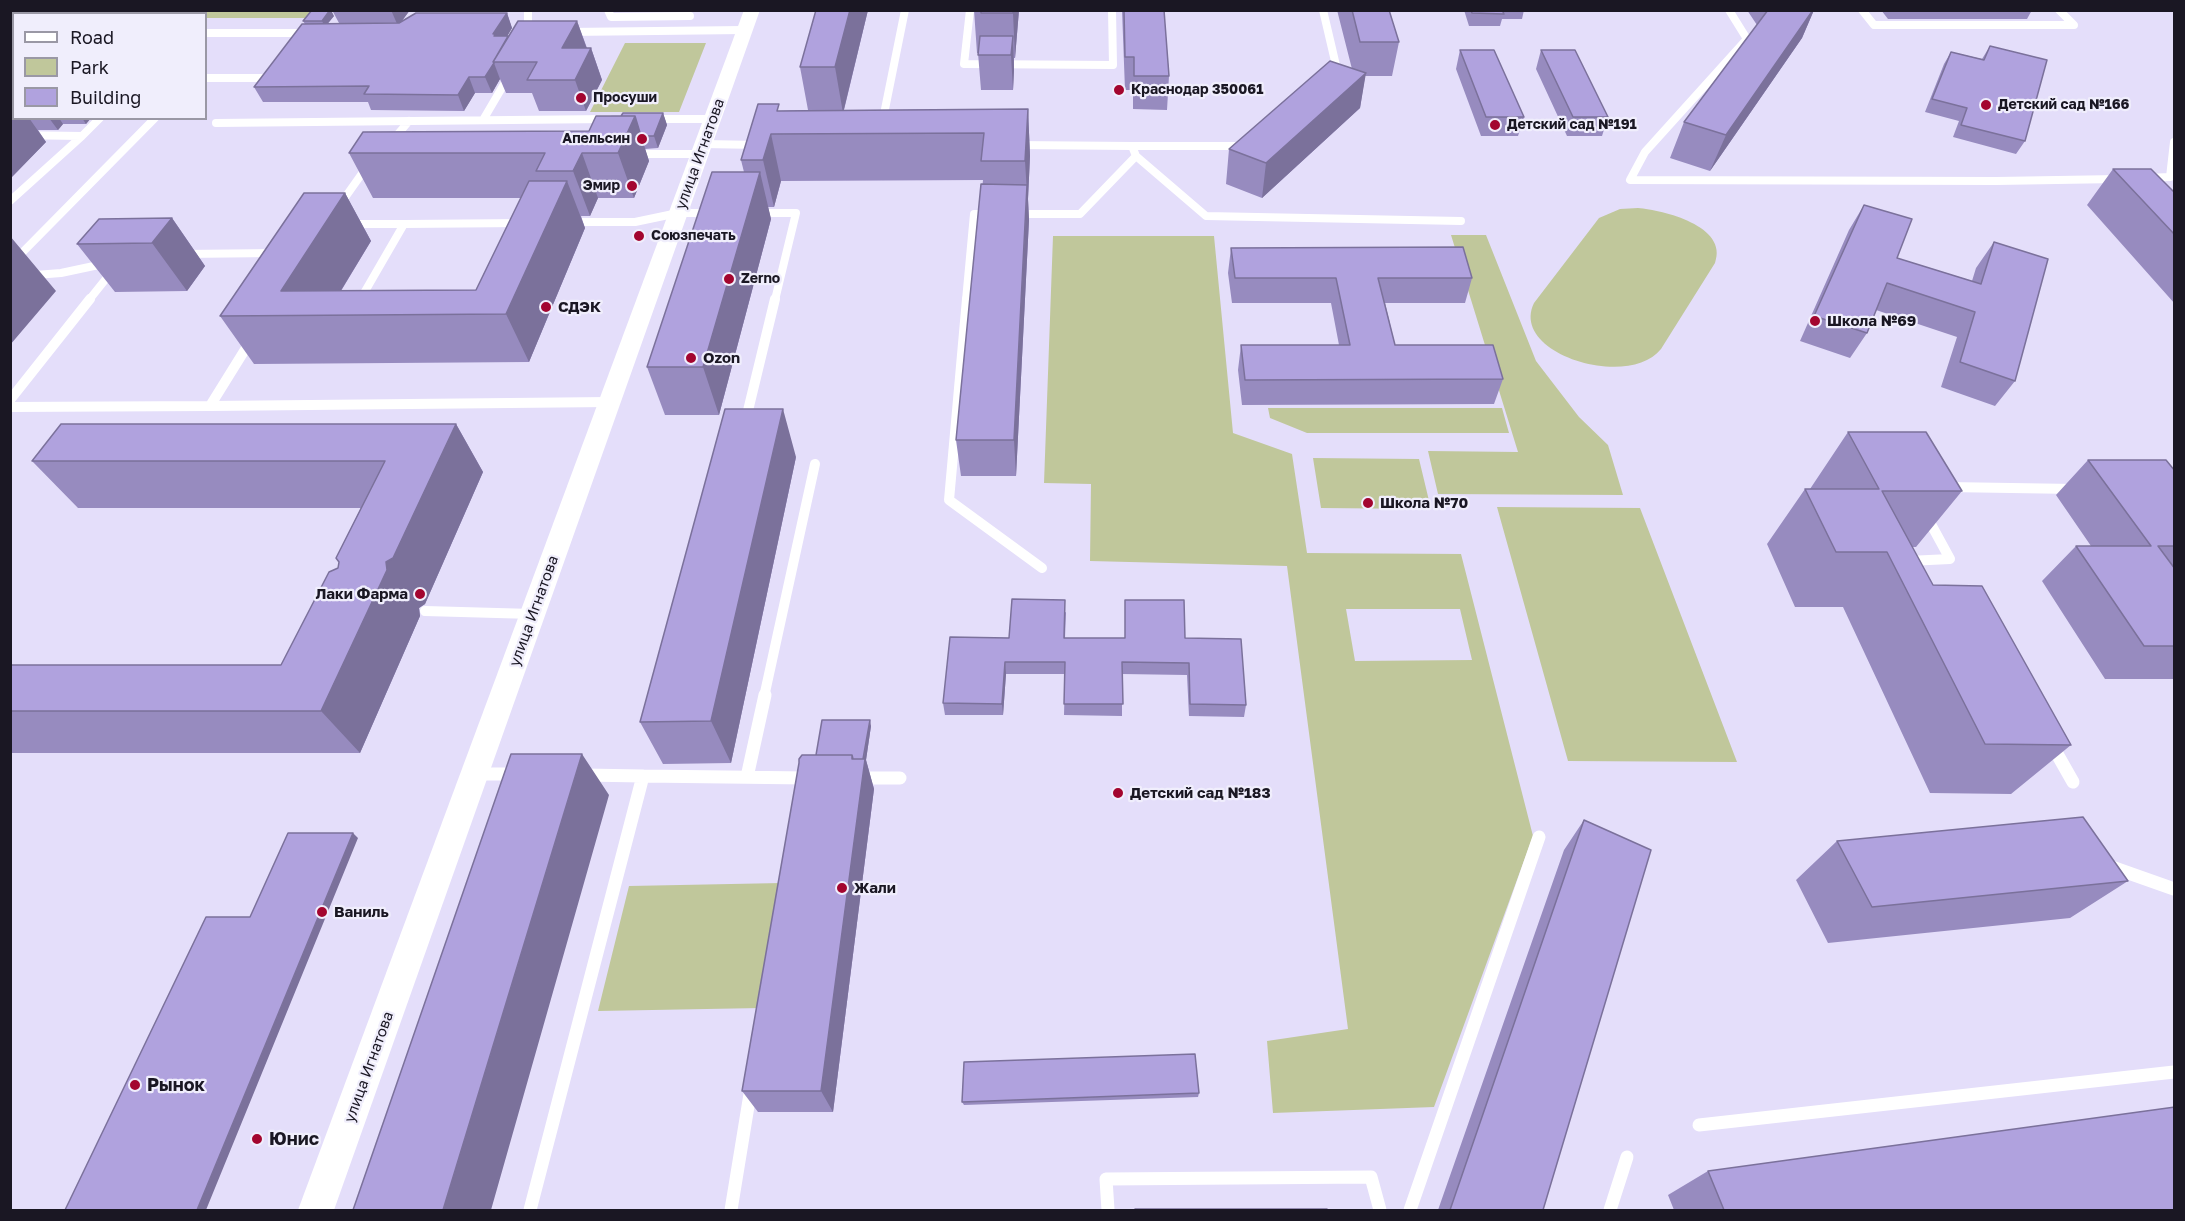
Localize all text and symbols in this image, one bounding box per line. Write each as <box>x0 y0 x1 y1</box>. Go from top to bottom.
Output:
legend <box>12 12 207 120</box>
text: Road <box>70 26 114 48</box>
text: Park <box>70 56 109 78</box>
place label: Краснодар 350061 <box>1131 82 1263 98</box>
marker: Краснодар 350061 <box>1112 83 1126 97</box>
text: Building <box>70 86 141 108</box>
place label: Просуши <box>593 90 657 106</box>
marker: Просуши <box>574 91 588 105</box>
street label: улица Игнатова <box>672 96 728 212</box>
place label: Детский сад №166 <box>1998 97 2129 113</box>
marker: Детский сад №166 <box>1979 98 1993 112</box>
place label: Детский сад №191 <box>1507 117 1637 133</box>
marker: Детский сад №191 <box>1488 118 1502 132</box>
place label: Апельсин <box>562 131 630 147</box>
marker: Апельсин <box>635 132 649 146</box>
place label: Эмир <box>583 178 620 194</box>
marker: Эмир <box>625 179 639 193</box>
place label: Союзпечать <box>651 228 736 244</box>
marker: Союзпечать <box>632 229 646 243</box>
place label: Zerno <box>741 271 780 287</box>
marker: Zerno <box>722 272 736 286</box>
place label: СДЭК <box>558 298 601 316</box>
marker: СДЭК <box>539 300 553 314</box>
place label: Школа №69 <box>1827 312 1916 330</box>
marker: Школа №69 <box>1808 314 1822 328</box>
place label: Ozon <box>703 349 740 367</box>
marker: Ozon <box>684 351 698 365</box>
place label: Школа №70 <box>1380 494 1468 512</box>
marker: Школа №70 <box>1361 496 1375 510</box>
street label: улица Игнатова <box>506 553 562 669</box>
place label: Лаки Фарма <box>315 585 408 603</box>
marker: Лаки Фарма <box>413 587 427 601</box>
place label: Детский сад №183 <box>1130 784 1271 802</box>
marker: Детский сад №183 <box>1111 786 1125 800</box>
place label: Жали <box>854 879 896 897</box>
marker: Жали <box>835 881 849 895</box>
place label: Ваниль <box>334 903 389 921</box>
marker: Ваниль <box>315 905 329 919</box>
street label: улица Игнатова <box>341 1009 397 1125</box>
place label: Рынок <box>147 1074 205 1096</box>
marker: Рынок <box>128 1078 142 1092</box>
place label: Юнис <box>269 1128 319 1150</box>
marker: Юнис <box>250 1132 264 1146</box>

